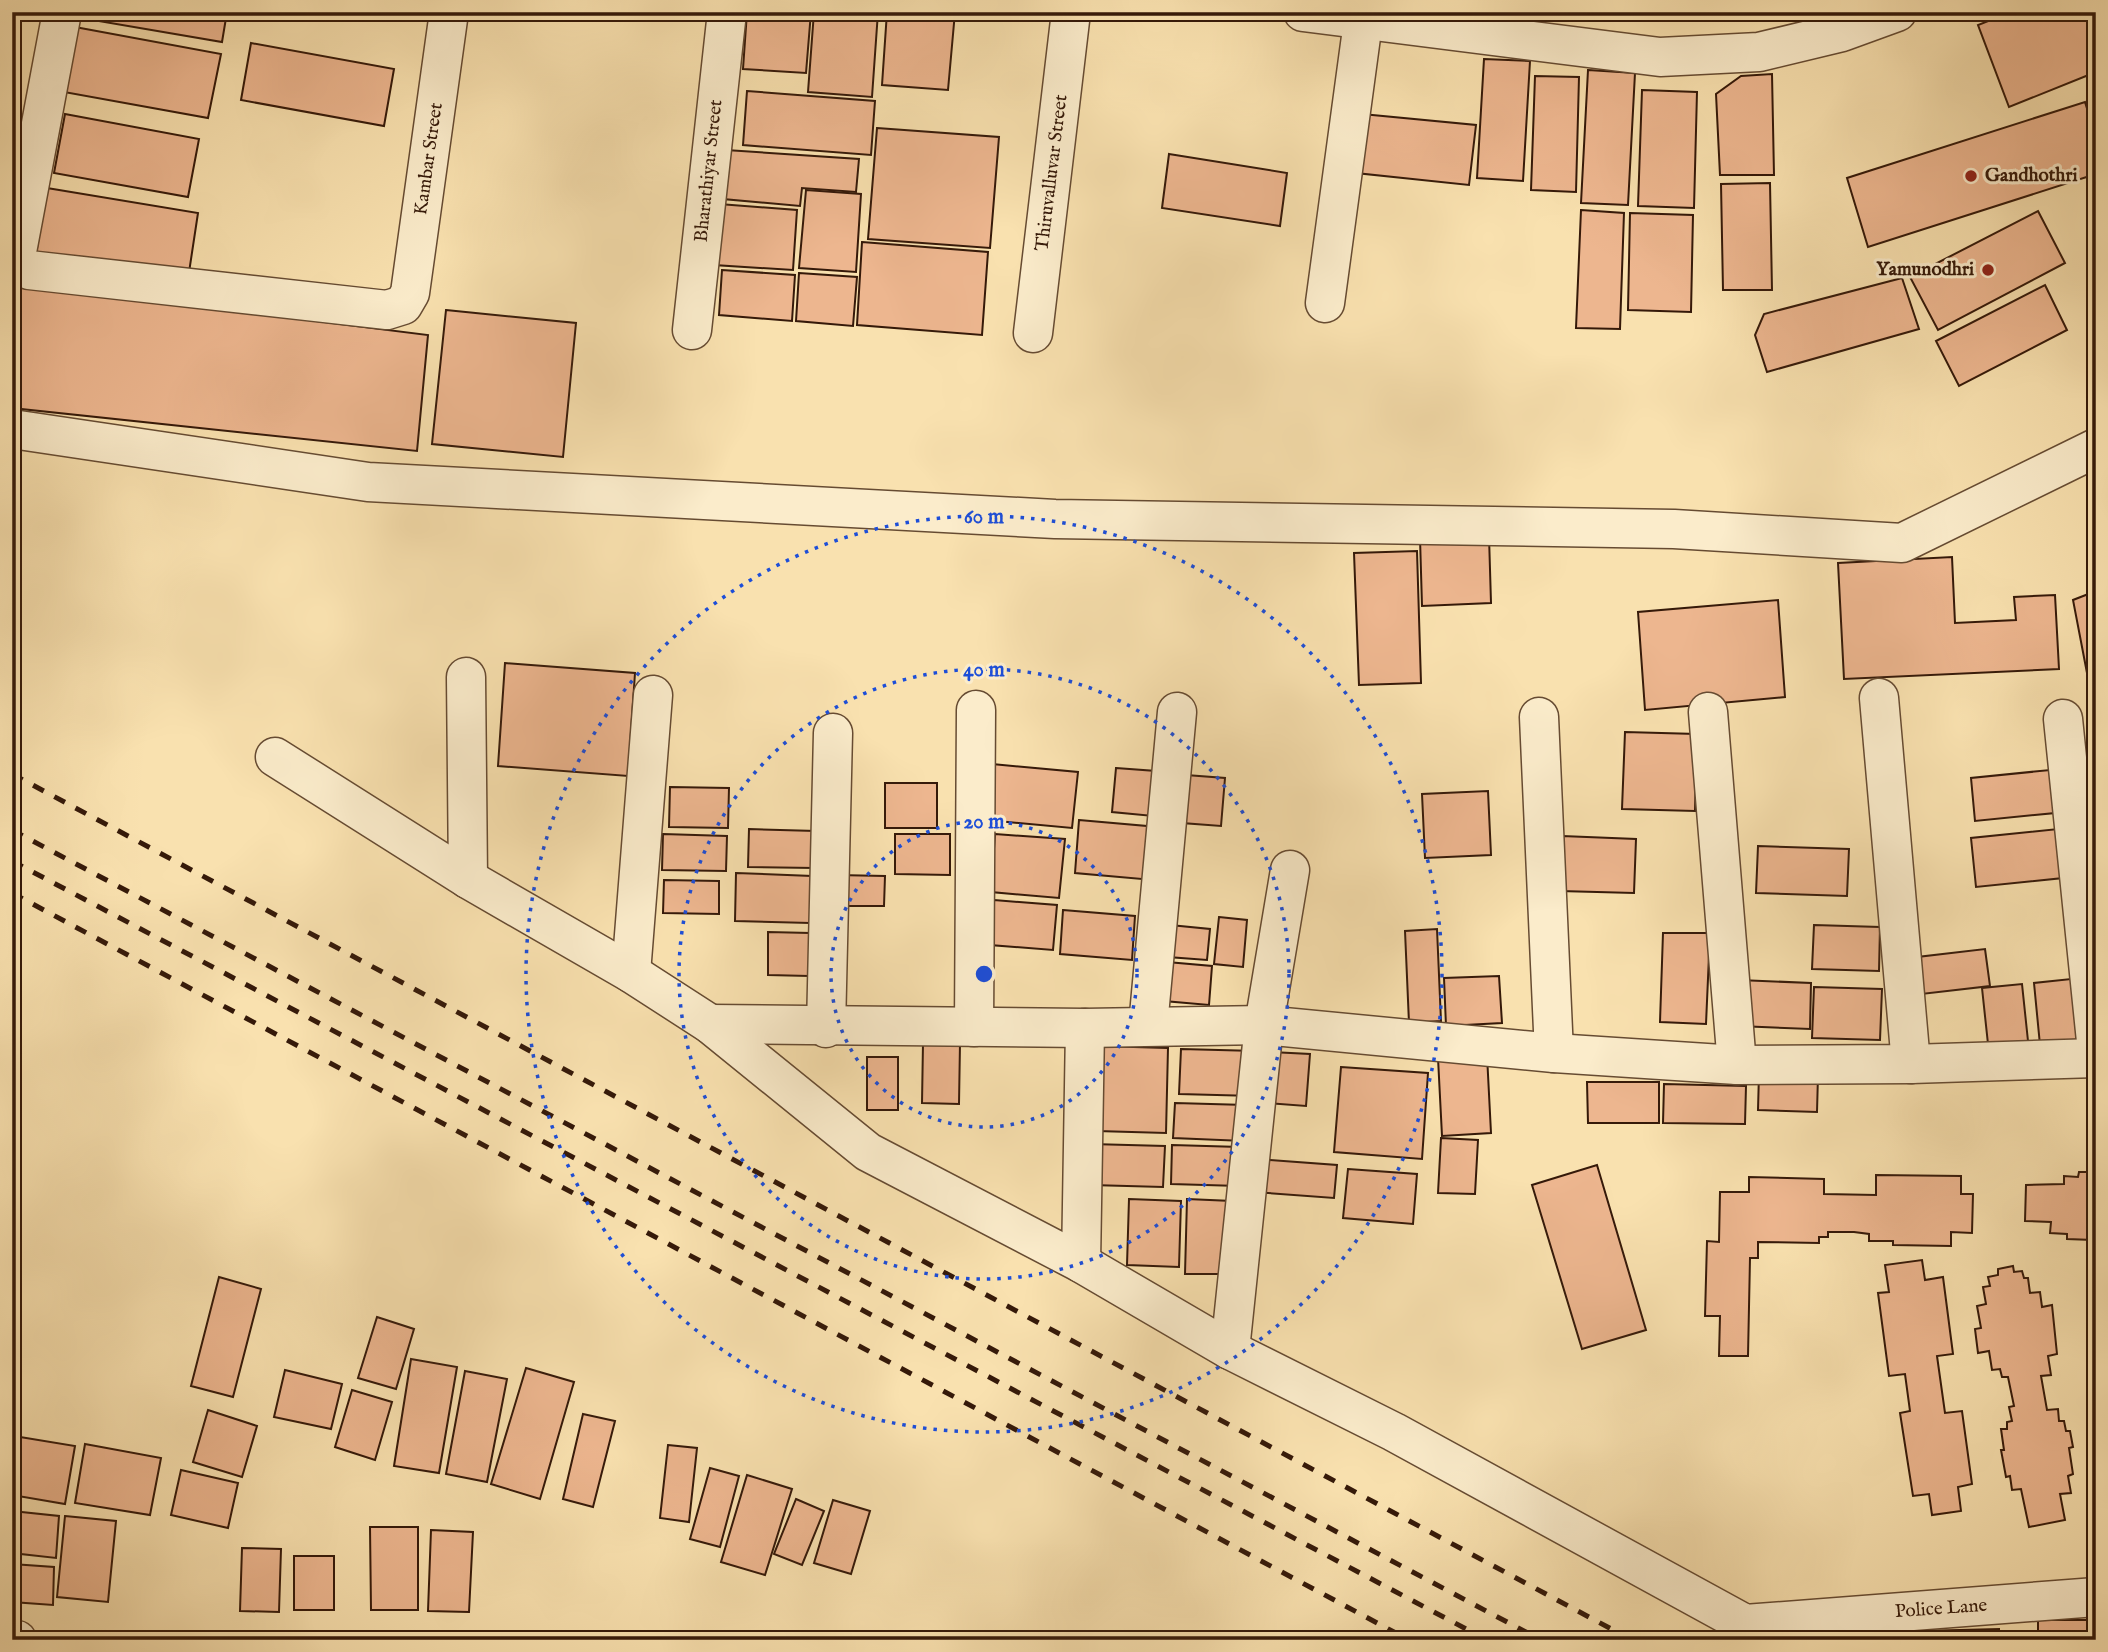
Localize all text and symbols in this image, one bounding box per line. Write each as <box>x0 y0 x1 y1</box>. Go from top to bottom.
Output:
street label: Thiruvalluvar Street <box>1030 93 1074 253</box>
street label: Bharathiyar Street <box>690 98 728 244</box>
street label: Kambar Street <box>409 101 449 217</box>
place label: Gandhothri <box>1985 164 2078 188</box>
marker: Gandhothri <box>1963 168 1979 184</box>
place label: Yamunodhri <box>1876 258 1974 282</box>
marker: Yamunodhri <box>1980 262 1996 278</box>
text: 60 m <box>964 504 1005 531</box>
text: 40 m <box>963 657 1005 684</box>
text: 20 m <box>964 809 1005 836</box>
centre of rings <box>972 962 996 986</box>
street label: Police Lane <box>1894 1594 1988 1624</box>

